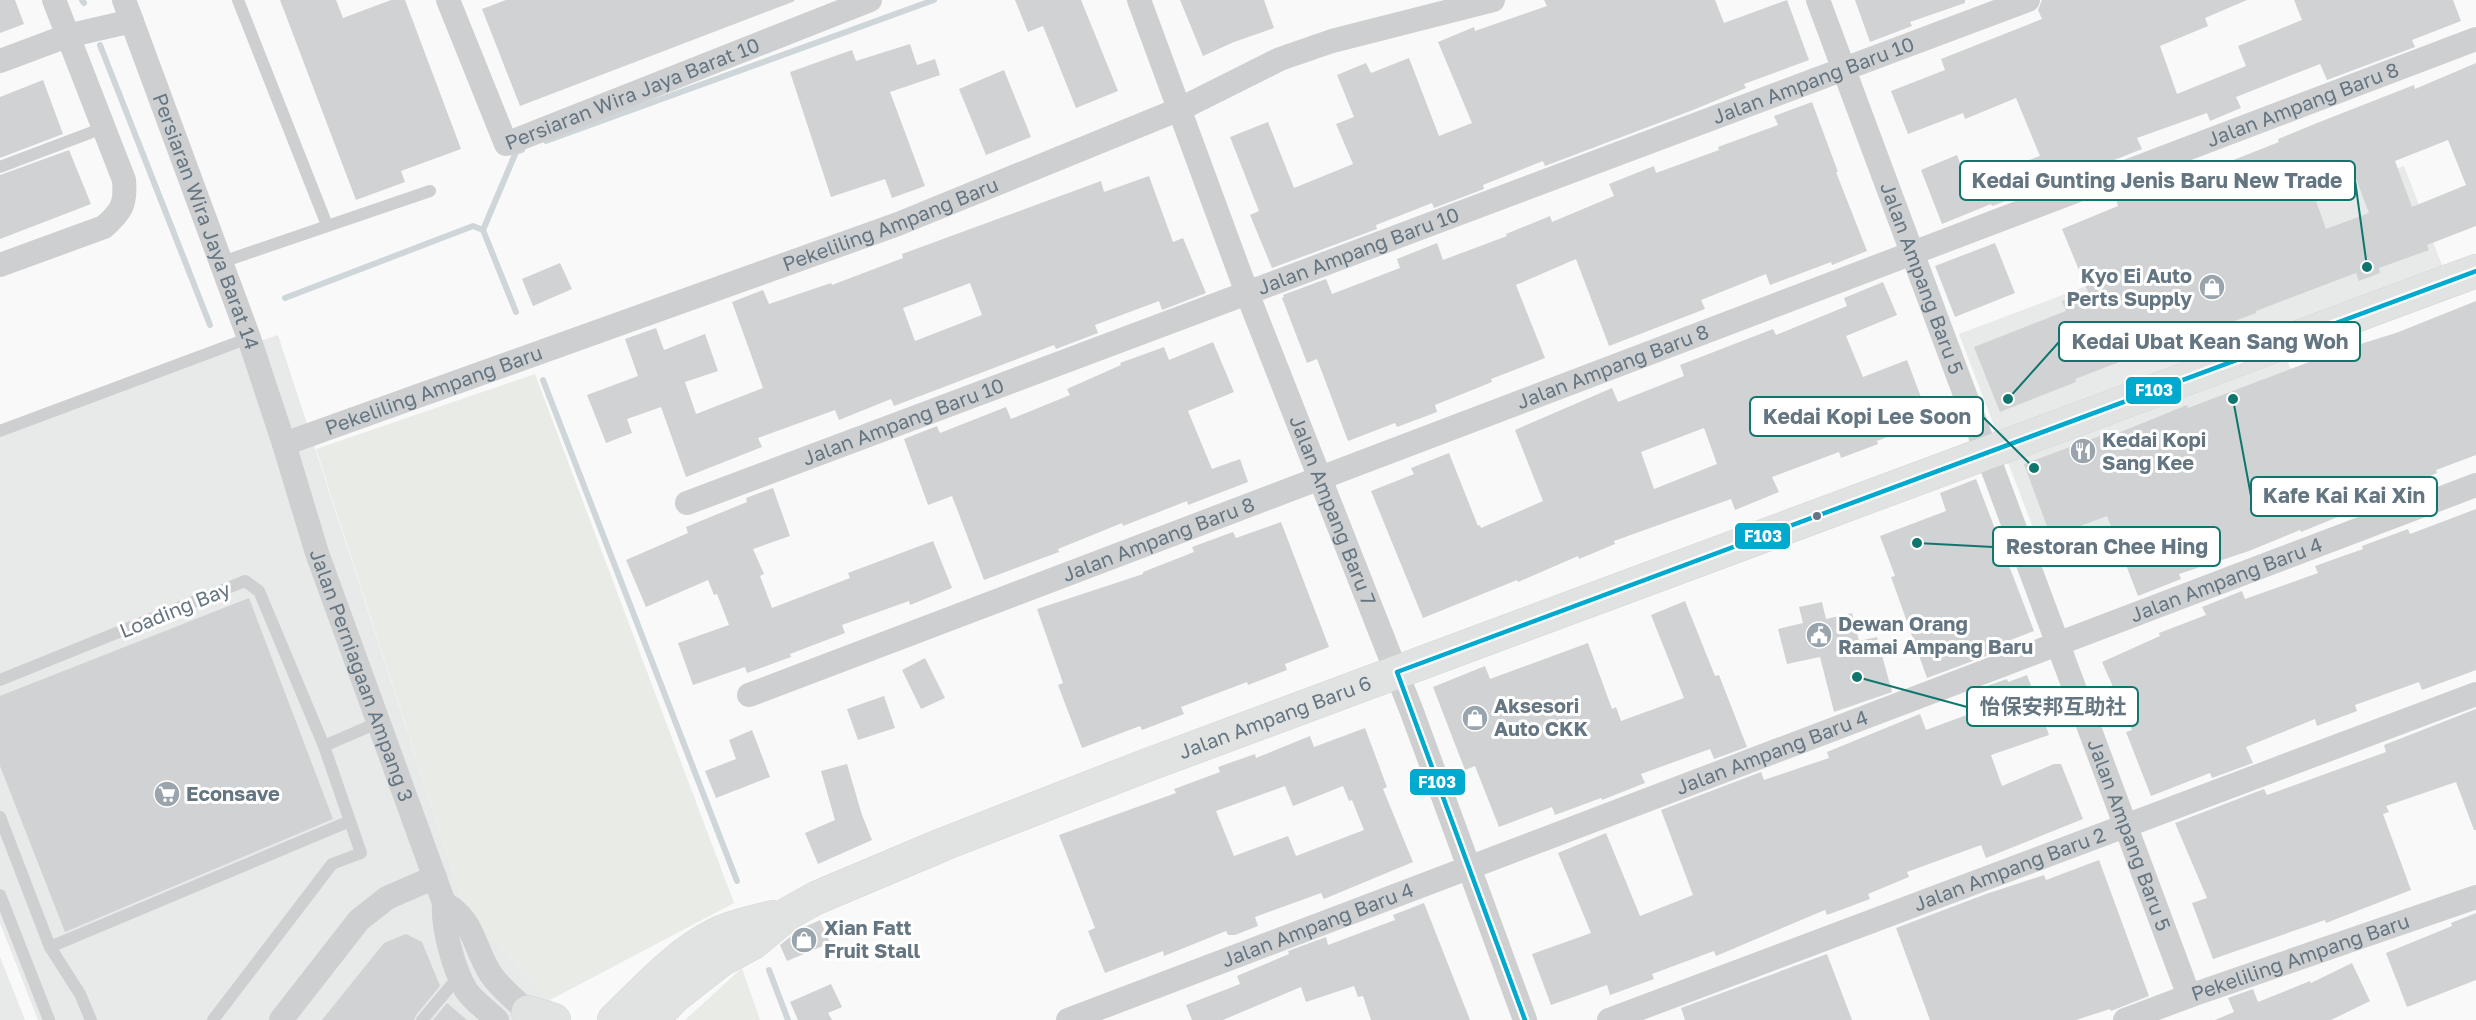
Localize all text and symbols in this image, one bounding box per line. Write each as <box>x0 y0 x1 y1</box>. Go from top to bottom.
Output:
street label: Jalan Ampang Baru 10 <box>1709 31 1917 128</box>
street label: Persiaran Wira Jaya Barat 10 <box>501 32 763 154</box>
street label: Jalan Ampang Baru 8 <box>2203 57 2402 151</box>
street label: Persiaran Wira Jaya Barat 14 <box>148 89 265 352</box>
callout: Kedai Gunting Jenis Baru New Trade <box>1960 161 2355 200</box>
text: Kedai Gunting Jenis Baru New Trade <box>1972 167 2342 193</box>
street label: Pekeliling Ampang Baru <box>779 171 1002 275</box>
street label: Jalan Ampang Baru 5 <box>1876 179 1969 377</box>
street label: Jalan Ampang Baru 10 <box>1254 202 1462 299</box>
place label: Kyo Ei Auto Perts Supply <box>2066 263 2192 310</box>
shop icon: Kyo Ei Auto Perts Supply <box>2197 272 2227 302</box>
street label: Jalan Ampang Baru 8 <box>1513 319 1712 413</box>
callout: Kedai Ubat Kean Sang Woh <box>2059 322 2360 361</box>
text: Kedai Ubat Kean Sang Woh <box>2071 328 2349 354</box>
street label: Pekeliling Ampang Baru <box>321 339 545 439</box>
street label: Jalan Ampang Baru 10 <box>799 372 1007 470</box>
line badge: F103 <box>2125 376 2182 405</box>
text: F103 <box>2135 380 2173 400</box>
callout: Kedai Kopi Lee Soon <box>1750 397 1983 436</box>
text: Kedai Kopi Lee Soon <box>1763 403 1971 429</box>
street label: Jalan Ampang Baru 7 <box>1285 412 1382 609</box>
place label: Kedai Kopi Sang Kee <box>2102 427 2206 474</box>
restaurant icon: Kedai Kopi Sang Kee <box>2068 436 2098 466</box>
callout: Kafe Kai Kai Xin <box>2251 477 2437 516</box>
text: Kafe Kai Kai Xin <box>2263 482 2425 508</box>
street label: Jalan Ampang Baru 8 <box>1059 491 1258 586</box>
unlabelled marker <box>1811 510 1823 522</box>
line badge: F103 <box>1734 522 1791 550</box>
text: F103 <box>1744 526 1782 546</box>
callout: Restoran Chee Hing <box>1993 527 2220 566</box>
street label: Jalan Ampang Baru 4 <box>2126 532 2325 626</box>
text: Restoran Chee Hing <box>2006 533 2208 559</box>
street label: Jalan Perniagaan Ampang 3 <box>305 545 419 805</box>
street label: Loading Bay <box>116 576 233 642</box>
place label: Dewan Orang Ramai Ampang Baru <box>1838 611 2033 658</box>
public building icon: Dewan Orang Ramai Ampang Baru <box>1804 620 1834 650</box>
street label: Jalan Ampang Baru 6 <box>1175 670 1374 763</box>
callout: 怡保安邦互助社 <box>1967 687 2138 726</box>
place label: Aksesori Auto CKK <box>1494 693 1589 740</box>
text: 怡保安邦互助社 <box>1980 693 2127 719</box>
shop icon: Aksesori Auto CKK <box>1460 703 1490 733</box>
street label: Jalan Ampang Baru 4 <box>1672 704 1871 799</box>
street label: Jalan Ampang Baru 5 <box>2083 735 2177 934</box>
line badge: F103 <box>1409 768 1466 796</box>
text: F103 <box>1418 772 1456 792</box>
supermarket icon: Econsave <box>152 779 182 809</box>
place label: Econsave <box>186 781 280 805</box>
street label: Jalan Ampang Baru 2 <box>1910 821 2109 915</box>
street label: Jalan Ampang Baru 4 <box>1218 877 1417 972</box>
street label: Pekeliling Ampang Baru <box>2188 908 2412 1005</box>
place label: Xian Fatt Fruit Stall <box>824 915 921 962</box>
shop icon: Xian Fatt Fruit Stall <box>789 925 819 955</box>

